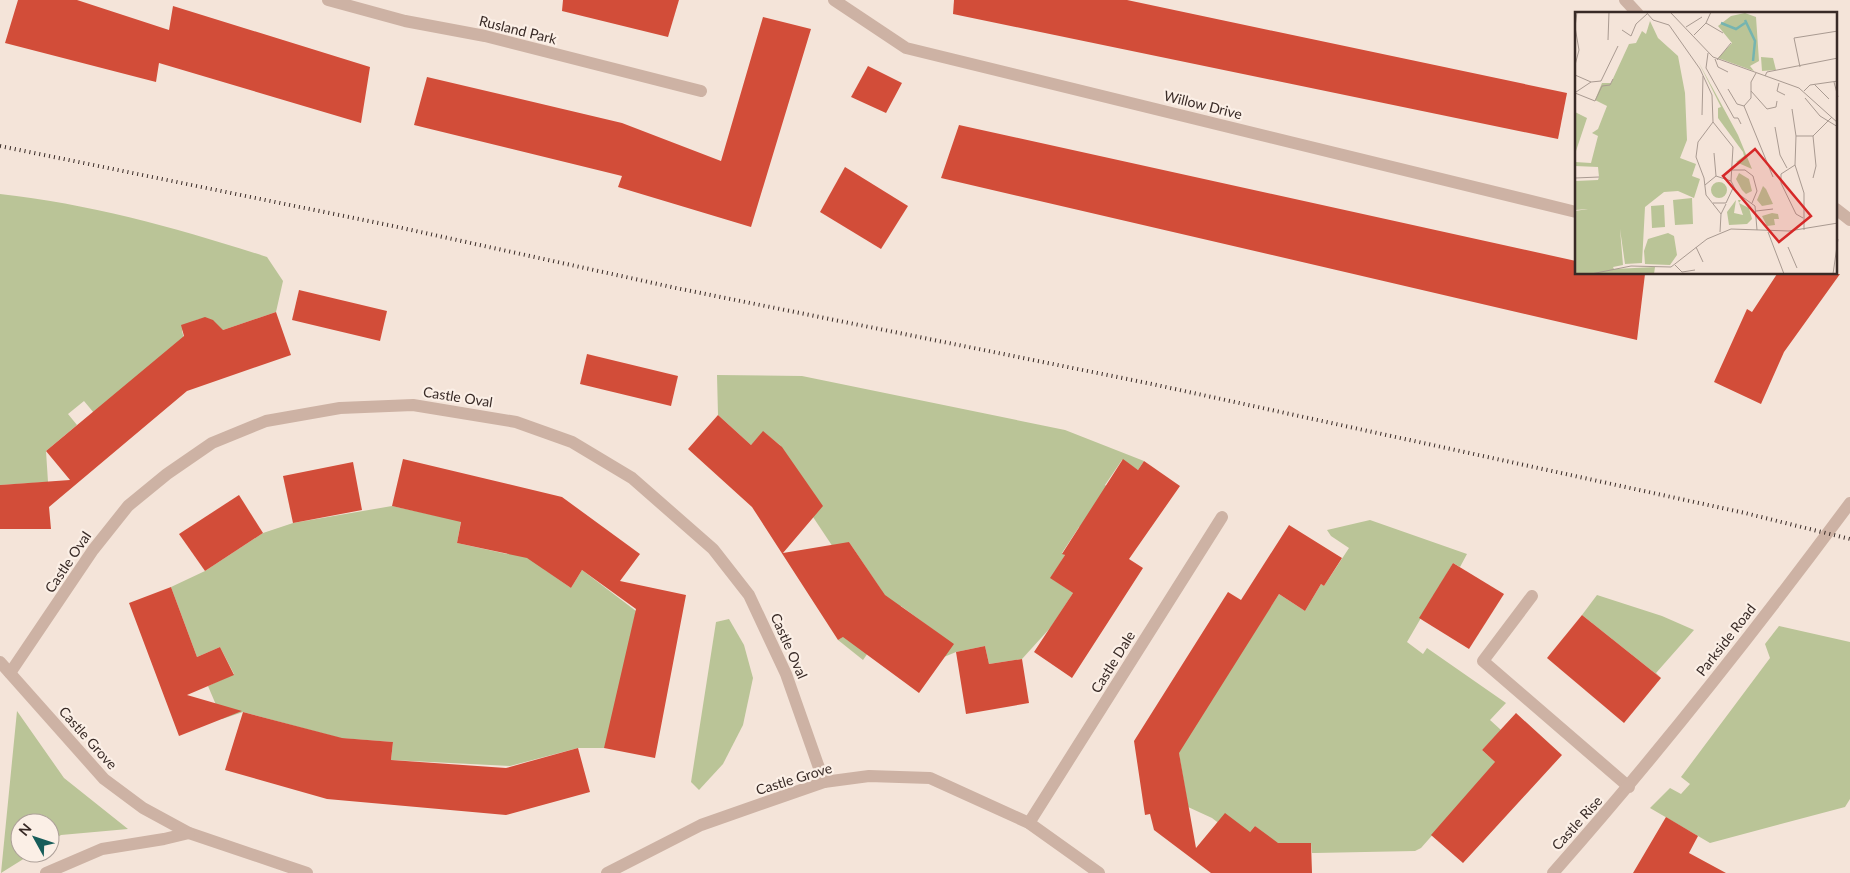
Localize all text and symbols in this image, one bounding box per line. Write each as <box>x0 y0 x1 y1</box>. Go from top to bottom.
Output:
street label: Rusland Park <box>478 12 559 48</box>
inset map <box>1575 12 1838 275</box>
street label: Willow Drive <box>1162 87 1244 122</box>
street label: Castle Oval <box>422 383 494 410</box>
street label: Castle Oval <box>41 528 94 596</box>
street label: Parkside Road <box>1692 600 1759 679</box>
street label: Castle Oval <box>767 610 811 681</box>
street label: Castle Dale <box>1087 628 1138 696</box>
street label: Castle Grove <box>56 703 121 773</box>
street label: Castle Grove <box>754 759 834 798</box>
street label: Castle Rise <box>1548 792 1605 853</box>
north arrow <box>10 813 60 863</box>
text: N <box>15 820 35 839</box>

